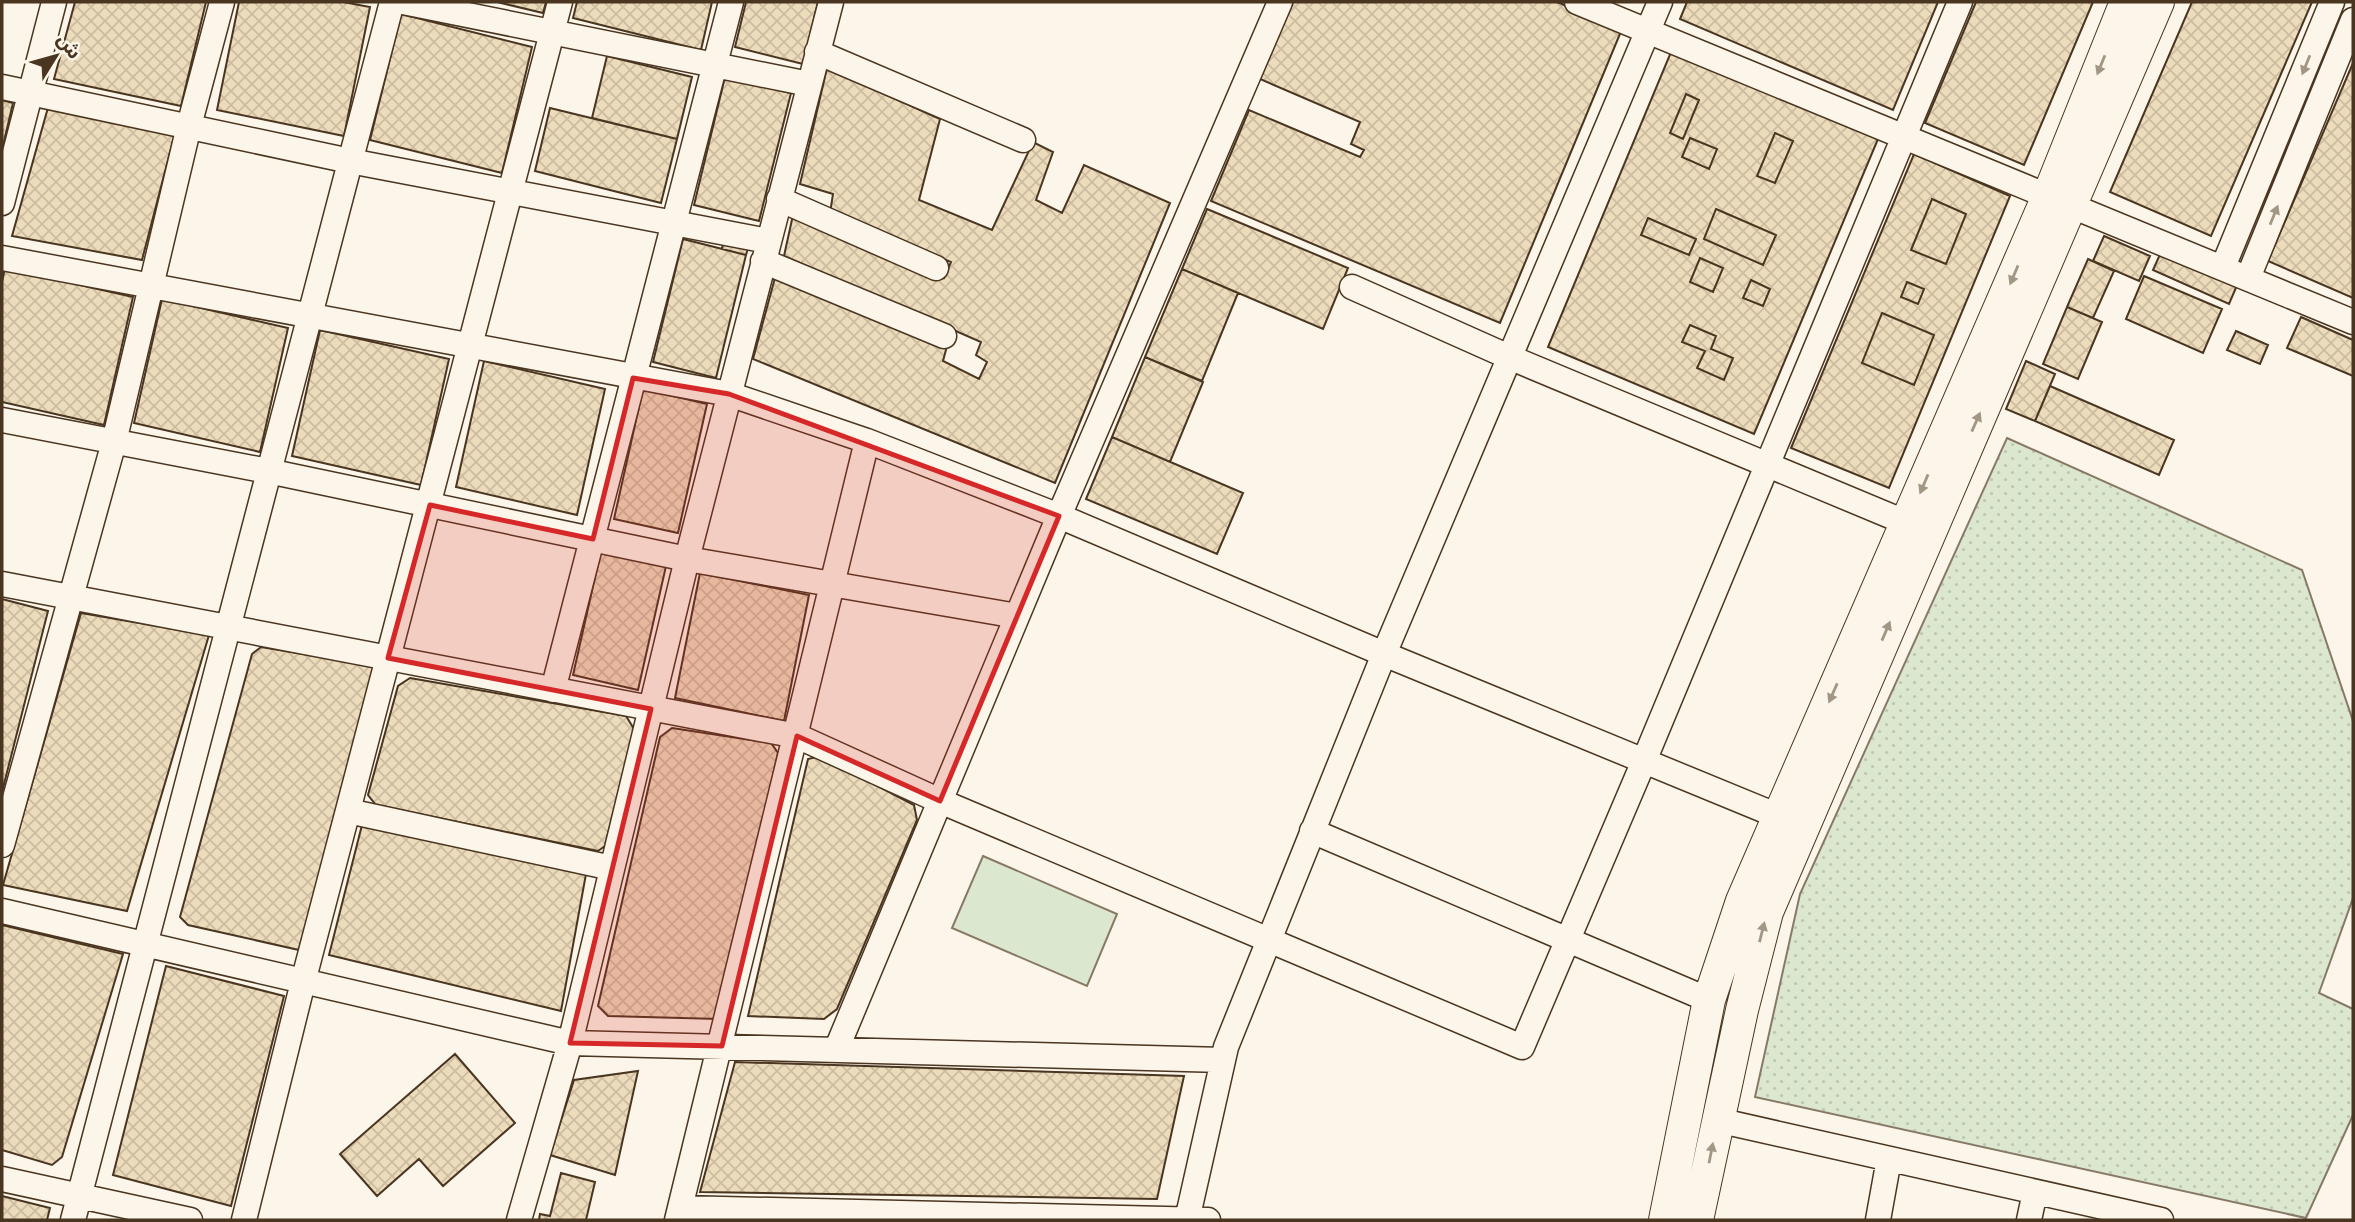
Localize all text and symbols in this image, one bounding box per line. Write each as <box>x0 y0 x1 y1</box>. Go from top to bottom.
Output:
north arrow <box>21 21 91 91</box>
text: ش <box>53 29 85 63</box>
one-way arrow <box>2095 55 2106 76</box>
one-way arrow <box>2300 55 2312 75</box>
one-way arrow <box>2268 204 2279 225</box>
one-way arrow <box>2008 265 2020 285</box>
one-way arrow <box>1970 412 1982 432</box>
one-way arrow <box>1918 474 1929 495</box>
one-way arrow <box>1880 621 1892 641</box>
one-way arrow <box>1827 683 1839 703</box>
one-way arrow <box>1757 921 1768 943</box>
one-way arrow <box>1705 1142 1716 1164</box>

